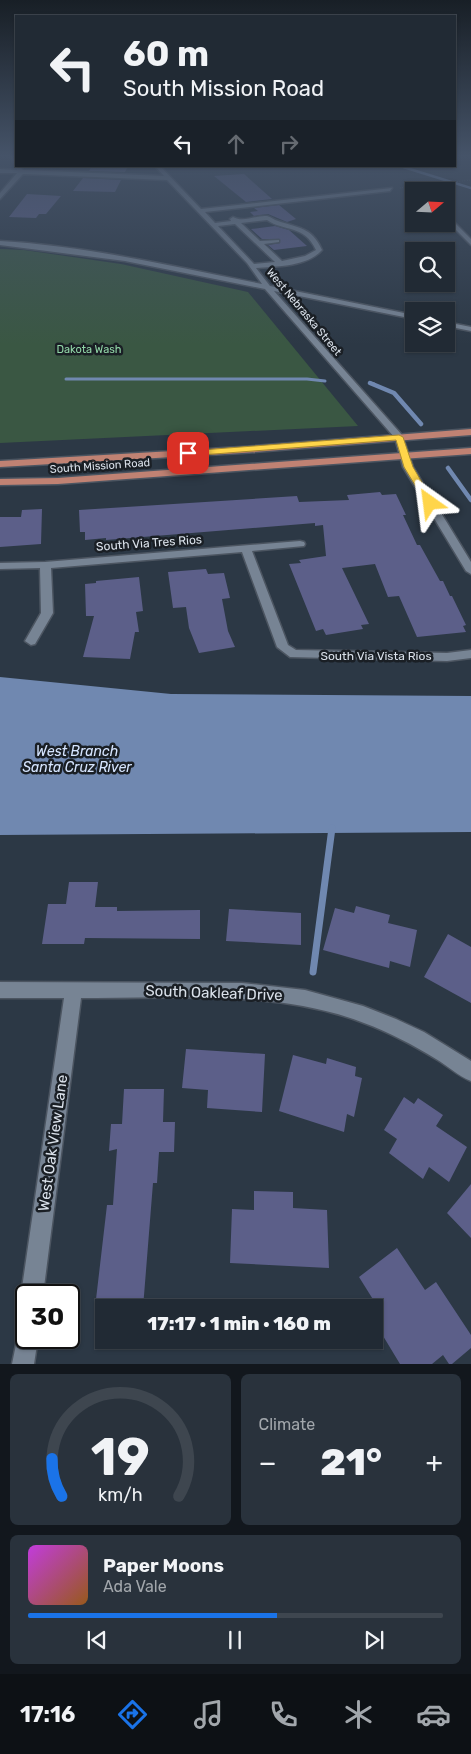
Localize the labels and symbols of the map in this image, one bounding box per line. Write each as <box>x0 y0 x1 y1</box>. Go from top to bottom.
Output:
north arrow <box>405 182 455 232</box>
street label: West Nebraska Street <box>264 266 345 359</box>
park label: Dakota Wash <box>56 343 122 356</box>
pin <box>167 432 209 474</box>
street label: South Mission Road <box>49 456 151 476</box>
position arrow <box>403 476 455 528</box>
street label: South Via Tres Rios <box>96 532 202 554</box>
street label: South Via Vista Rios <box>320 649 432 663</box>
water label: West Branch Santa Cruz River <box>22 743 132 776</box>
street label: South Oakleaf Drive <box>145 982 283 1004</box>
street label: West Oak View Lane <box>35 1074 71 1212</box>
speed limit sign: 30 <box>15 1284 80 1349</box>

